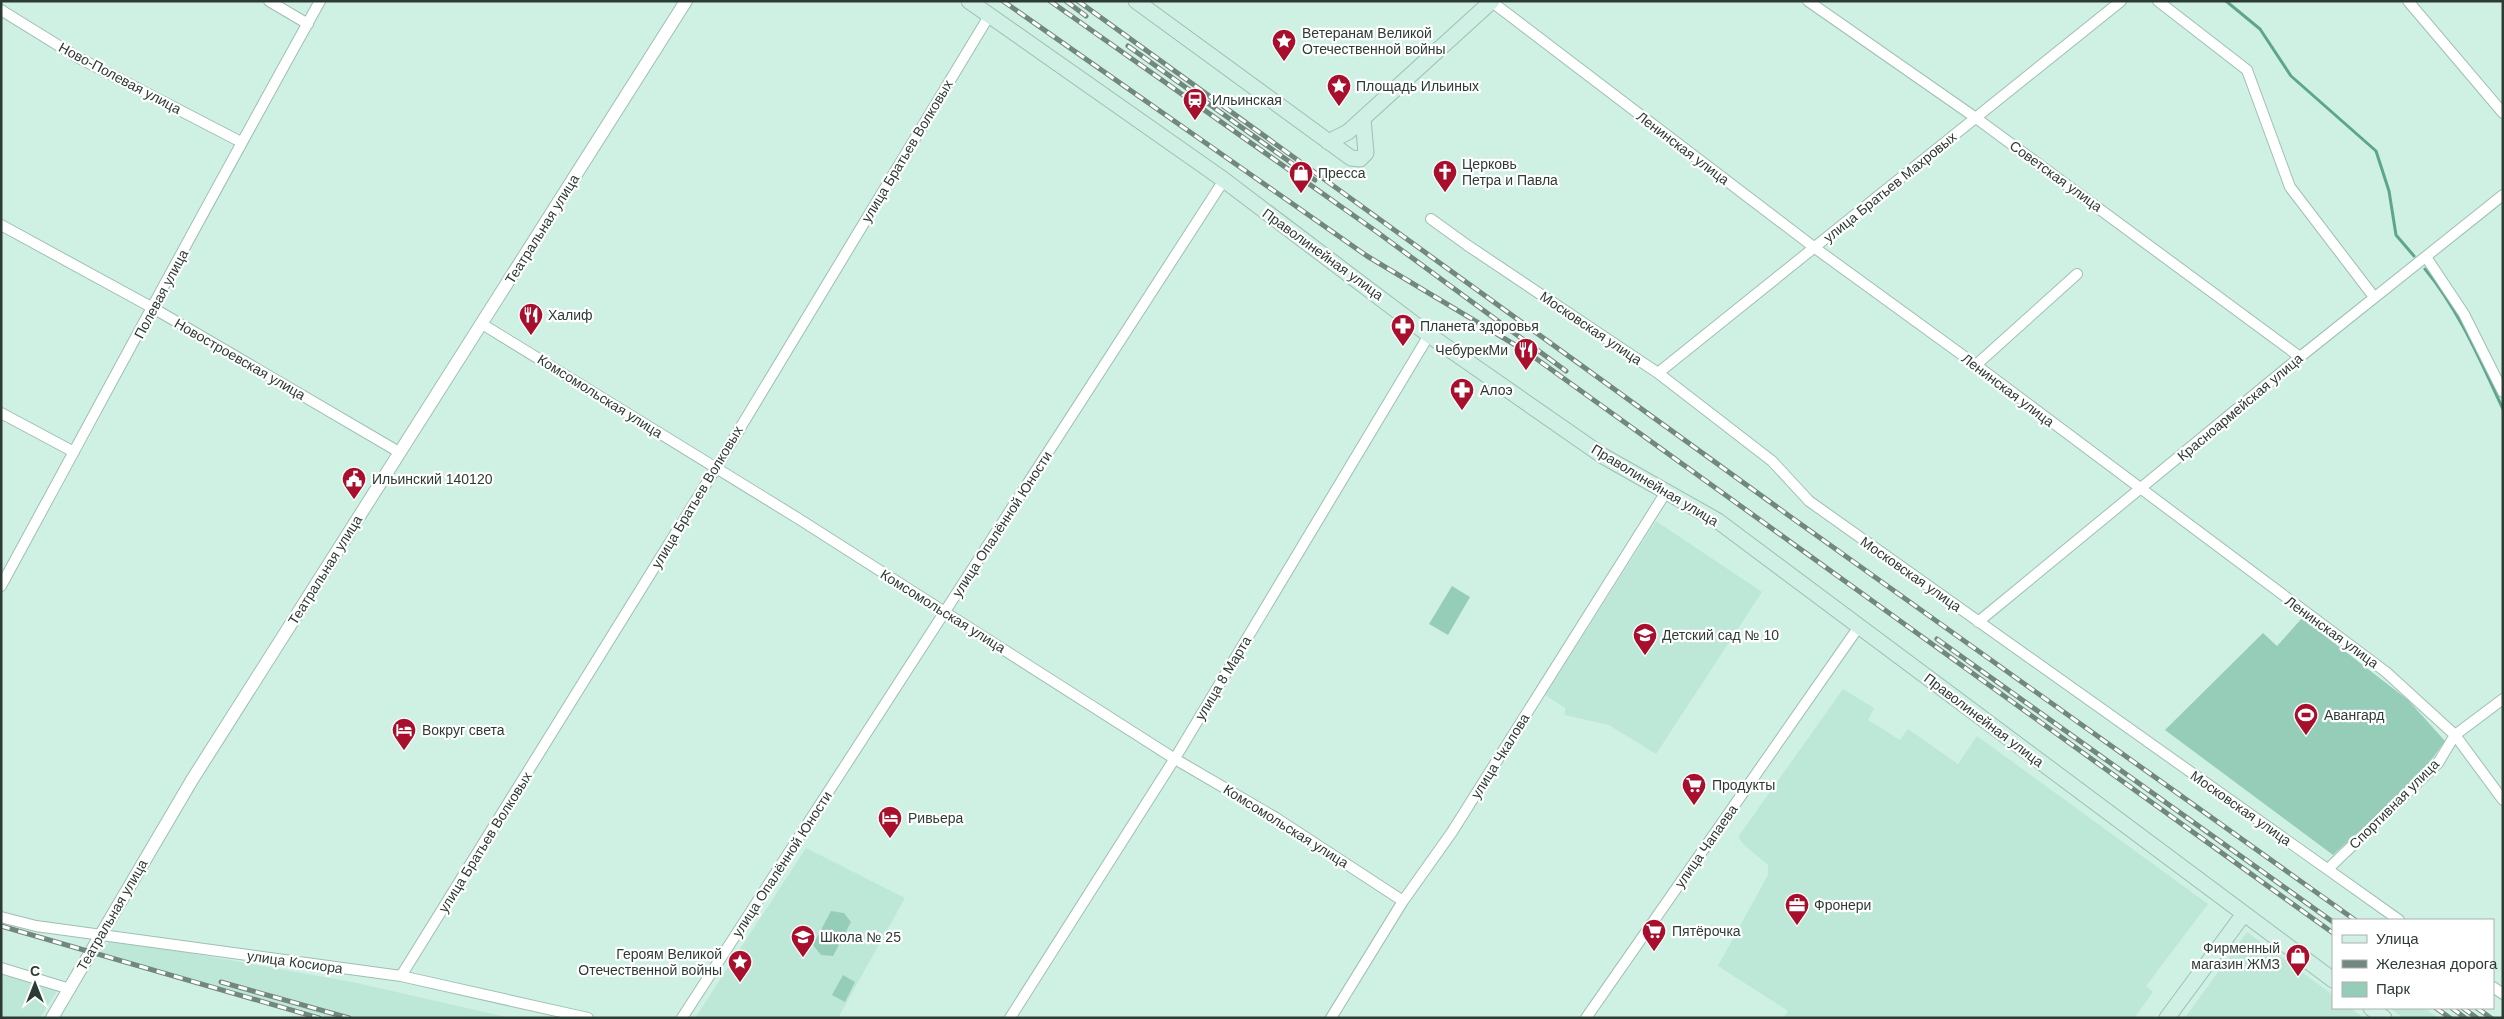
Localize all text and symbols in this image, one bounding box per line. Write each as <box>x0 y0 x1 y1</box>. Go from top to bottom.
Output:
place label: Ветеранам Великой Отечественной войны <box>1302 25 1446 57</box>
place icon: Ветеранам Великой Отечественной войны <box>1271 28 1297 62</box>
street label: Ново-Полевая улица <box>56 39 184 117</box>
place icon: Площадь Ильиных <box>1326 73 1352 107</box>
street label: улица Братьев Волковых <box>858 77 956 225</box>
place label: Площадь Ильиных <box>1356 78 1479 94</box>
station icon: Ильинская <box>1182 87 1208 121</box>
place label: Ильинская <box>1212 92 1282 108</box>
street label: Ленинская улица <box>1634 108 1732 188</box>
street label: улица Братьев Махровых <box>1820 128 1960 246</box>
street label: Советская улица <box>2007 137 2105 215</box>
place label: Церковь Петра и Павла <box>1462 156 1558 188</box>
church icon: Церковь Петра и Павла <box>1432 159 1458 193</box>
shop icon: Пресса <box>1288 160 1314 194</box>
place label: Пресса <box>1318 165 1366 181</box>
street label: Театральная улица <box>502 171 582 287</box>
street label: Праволинейная улица <box>1260 205 1387 303</box>
street label: Полевая улица <box>131 247 191 341</box>
street label: Московская улица <box>1537 288 1645 368</box>
restaurant icon: Халиф <box>518 302 544 336</box>
place label: Халиф <box>548 307 593 323</box>
pharmacy icon: Планета здоровья <box>1390 313 1416 347</box>
street label: Новостроевская улица <box>172 315 308 403</box>
place label: Планета здоровья <box>1420 318 1539 334</box>
restaurant icon: ЧебурекМи <box>1513 337 1539 371</box>
place label: ЧебурекМи <box>1435 342 1508 358</box>
street label: Ленинская улица <box>1959 350 2057 430</box>
street label: Красноармейская улица <box>2174 350 2306 464</box>
street label: Комсомольская улица <box>535 351 666 441</box>
pharmacy icon: Алоэ <box>1449 377 1475 411</box>
place label: Алоэ <box>1480 382 1513 398</box>
street label: улица Братьев Волковых <box>648 423 746 571</box>
street label: Праволинейная улица <box>1589 441 1722 529</box>
street label: улица Опалённой Юности <box>949 448 1055 600</box>
public building icon: Ильинский 140120 <box>341 466 367 500</box>
place label: Ильинский 140120 <box>372 471 493 487</box>
street label: Театральная улица <box>285 512 365 628</box>
street label: Московская улица <box>1858 533 1965 615</box>
street label: Комсомольская улица <box>878 566 1009 656</box>
street label: Ленинская улица <box>2282 593 2382 671</box>
school or university icon: Детский сад № 10 <box>1632 622 1658 656</box>
place label: Детский сад № 10 <box>1662 627 1779 643</box>
street label: улица 8 Марта <box>1192 633 1254 723</box>
street label: Праволинейная улица <box>1921 670 2047 770</box>
sports icon: Авангард <box>2293 702 2319 736</box>
place label: Авангард <box>2324 707 2384 723</box>
street label: улица Чкалова <box>1467 710 1533 801</box>
hotel icon: Вокруг света <box>391 717 417 751</box>
place label: Вокруг света <box>422 722 505 738</box>
street label: Спортивная улица <box>2346 756 2442 852</box>
street label: Московская улица <box>2188 767 2295 849</box>
street label: улица Братьев Волковых <box>435 769 535 915</box>
supermarket icon: Продукты <box>1681 772 1707 806</box>
place label: Продукты <box>1712 777 1775 793</box>
street label: Комсомольская улица <box>1221 781 1352 871</box>
street label: улица Опалённой Юности <box>729 788 835 940</box>
street label: улица Чапаева <box>1671 801 1741 891</box>
hotel icon: Ривьера <box>877 805 903 839</box>
place label: Ривьера <box>908 810 963 826</box>
street label: Театральная улица <box>74 856 151 974</box>
office icon: Фронери <box>1784 892 1810 926</box>
place label: Фронери <box>1814 897 1871 913</box>
supermarket icon: Пятёрочка <box>1641 918 1667 952</box>
legend <box>2332 919 2494 1009</box>
place label: Пятёрочка <box>1672 923 1741 939</box>
school or university icon: Школа № 25 <box>790 924 816 958</box>
place label: Школа № 25 <box>820 929 901 945</box>
text: Улица <box>2376 930 2419 947</box>
place label: Фирменный магазин ЖМЗ <box>2191 940 2280 972</box>
shop icon: Фирменный магазин ЖМЗ <box>2285 943 2311 977</box>
place label: Героям Великой Отечественной войны <box>578 946 722 978</box>
street label: улица Косиора <box>246 947 344 977</box>
place icon: Героям Великой Отечественной войны <box>727 949 753 983</box>
text: Железная дорога <box>2376 955 2498 972</box>
north arrow <box>10 959 60 1009</box>
text: С <box>30 963 40 979</box>
text: Парк <box>2376 980 2410 997</box>

